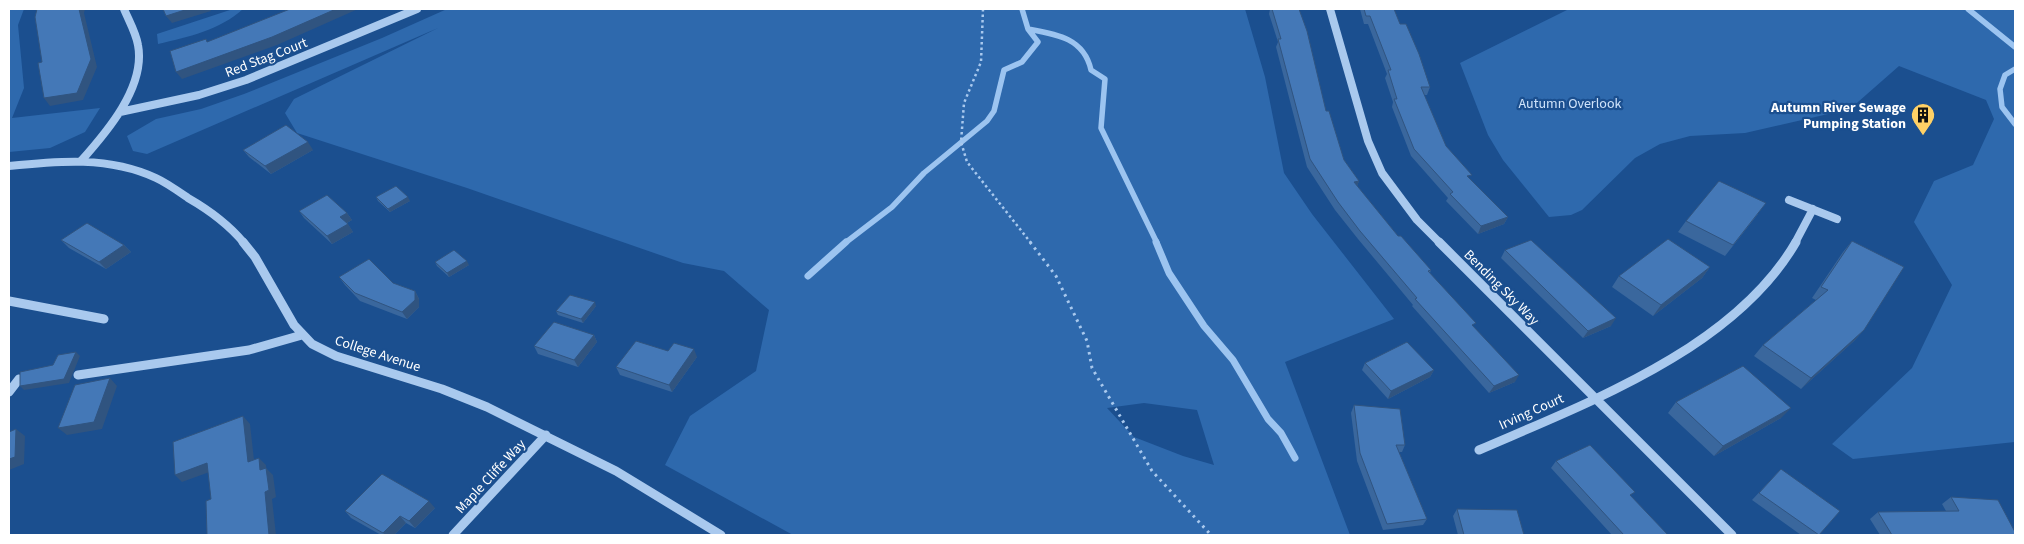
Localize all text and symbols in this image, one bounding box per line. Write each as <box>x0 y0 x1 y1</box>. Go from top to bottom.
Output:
street label: Red Stag Court <box>222 33 311 83</box>
park label: Autumn Overlook <box>1519 94 1621 114</box>
place label: Autumn River Sewage Pumping Station <box>1770 98 1906 134</box>
building icon: Autumn River Sewage Pumping Station <box>1910 102 1936 136</box>
street label: Bending Sky Way <box>1459 245 1544 330</box>
street label: College Avenue <box>332 331 423 377</box>
street label: Irving Court <box>1496 389 1567 435</box>
street label: Maple Cliffe Way <box>451 435 531 518</box>

